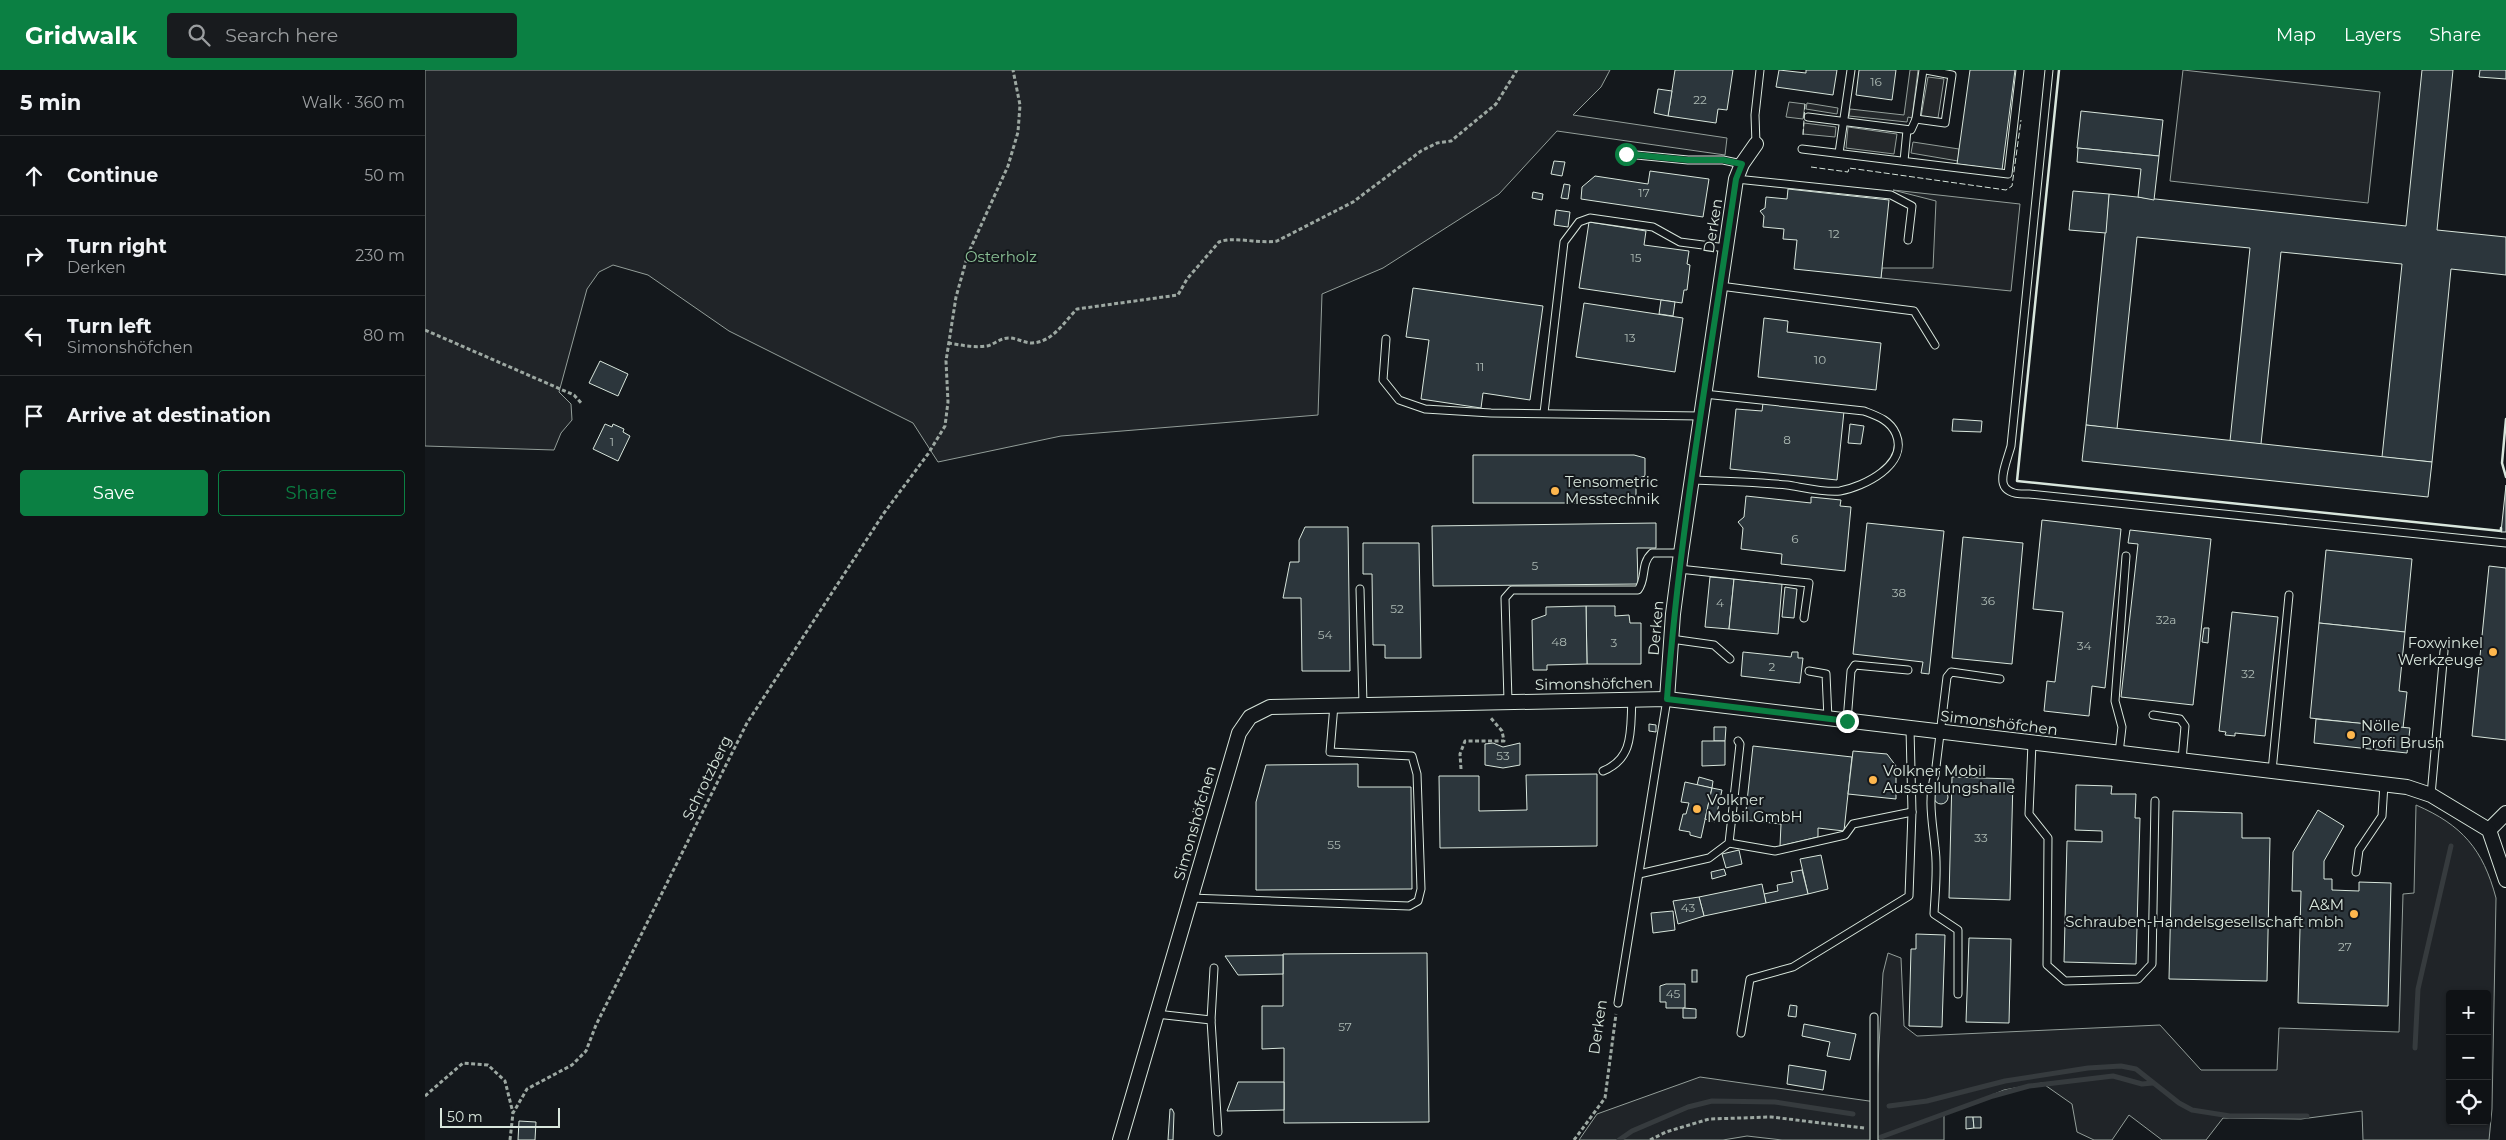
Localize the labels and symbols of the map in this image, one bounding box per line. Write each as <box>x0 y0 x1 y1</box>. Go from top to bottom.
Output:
house number: 16 <box>1870 74 1882 89</box>
house number: 22 <box>1693 92 1707 107</box>
route start <box>1615 143 1638 166</box>
house number: 17 <box>1638 185 1650 200</box>
street label: Derken <box>1699 197 1726 255</box>
house number: 12 <box>1828 226 1840 241</box>
park label: Osterholz <box>965 247 1037 266</box>
house number: 15 <box>1630 250 1642 265</box>
house number: 13 <box>1624 330 1636 345</box>
house number: 10 <box>1814 352 1826 367</box>
house number: 11 <box>1476 359 1484 374</box>
house number: 8 <box>1783 432 1791 447</box>
house number: 1 <box>610 434 614 449</box>
place label: Tensometric Messtechnik <box>1565 472 1660 508</box>
marker: Tensometric Messtechnik <box>1549 485 1561 497</box>
house number: 6 <box>1791 531 1799 546</box>
house number: 5 <box>1532 558 1539 573</box>
house number: 38 <box>1892 585 1907 600</box>
house number: 36 <box>1981 593 1995 608</box>
house number: 4 <box>1716 595 1724 610</box>
street label: Derken <box>1644 600 1667 656</box>
house number: 52 <box>1390 601 1404 616</box>
house number: 32a <box>2156 612 2176 627</box>
house number: 54 <box>1318 627 1332 642</box>
place label: Foxwinkel Werkzeuge <box>2397 633 2483 669</box>
house number: 48 <box>1551 634 1567 649</box>
house number: 3 <box>1611 635 1618 650</box>
house number: 34 <box>2077 638 2091 653</box>
marker: Foxwinkel Werkzeuge <box>2487 646 2499 658</box>
house number: 2 <box>1769 659 1776 674</box>
house number: 32 <box>2241 666 2255 681</box>
street label: Simonshöfchen <box>1535 673 1653 694</box>
street label: Simonshöfchen <box>1939 706 2059 739</box>
route end <box>1836 710 1859 733</box>
place label: Nölle Profi Brush <box>2361 716 2445 752</box>
marker: Nölle Profi Brush <box>2345 729 2357 741</box>
street label: Schrotzberg <box>678 732 735 823</box>
house number: 53 <box>1496 748 1510 763</box>
place label: Volkner Mobil Ausstellungshalle <box>1883 761 2015 797</box>
street label: Simonshöfchen <box>1169 763 1220 882</box>
marker: Volkner Mobil Ausstellungshalle <box>1867 774 1879 786</box>
place label: Volkner Mobil GmbH <box>1707 790 1803 826</box>
marker: Volkner Mobil GmbH <box>1691 803 1703 815</box>
house number: 33 <box>1974 830 1988 845</box>
house number: 55 <box>1327 837 1341 852</box>
place label: A&M Schrauben-Handelsgesellschaft mbh <box>2065 895 2344 931</box>
house number: 43 <box>1681 900 1695 915</box>
marker: A&M Schrauben-Handelsgesellschaft mbh <box>2348 908 2360 920</box>
house number: 27 <box>2338 939 2352 954</box>
house number: 45 <box>1666 986 1681 1001</box>
street label: Derken <box>1584 998 1611 1056</box>
house number: 57 <box>1338 1019 1352 1034</box>
scale bar <box>440 1105 560 1128</box>

